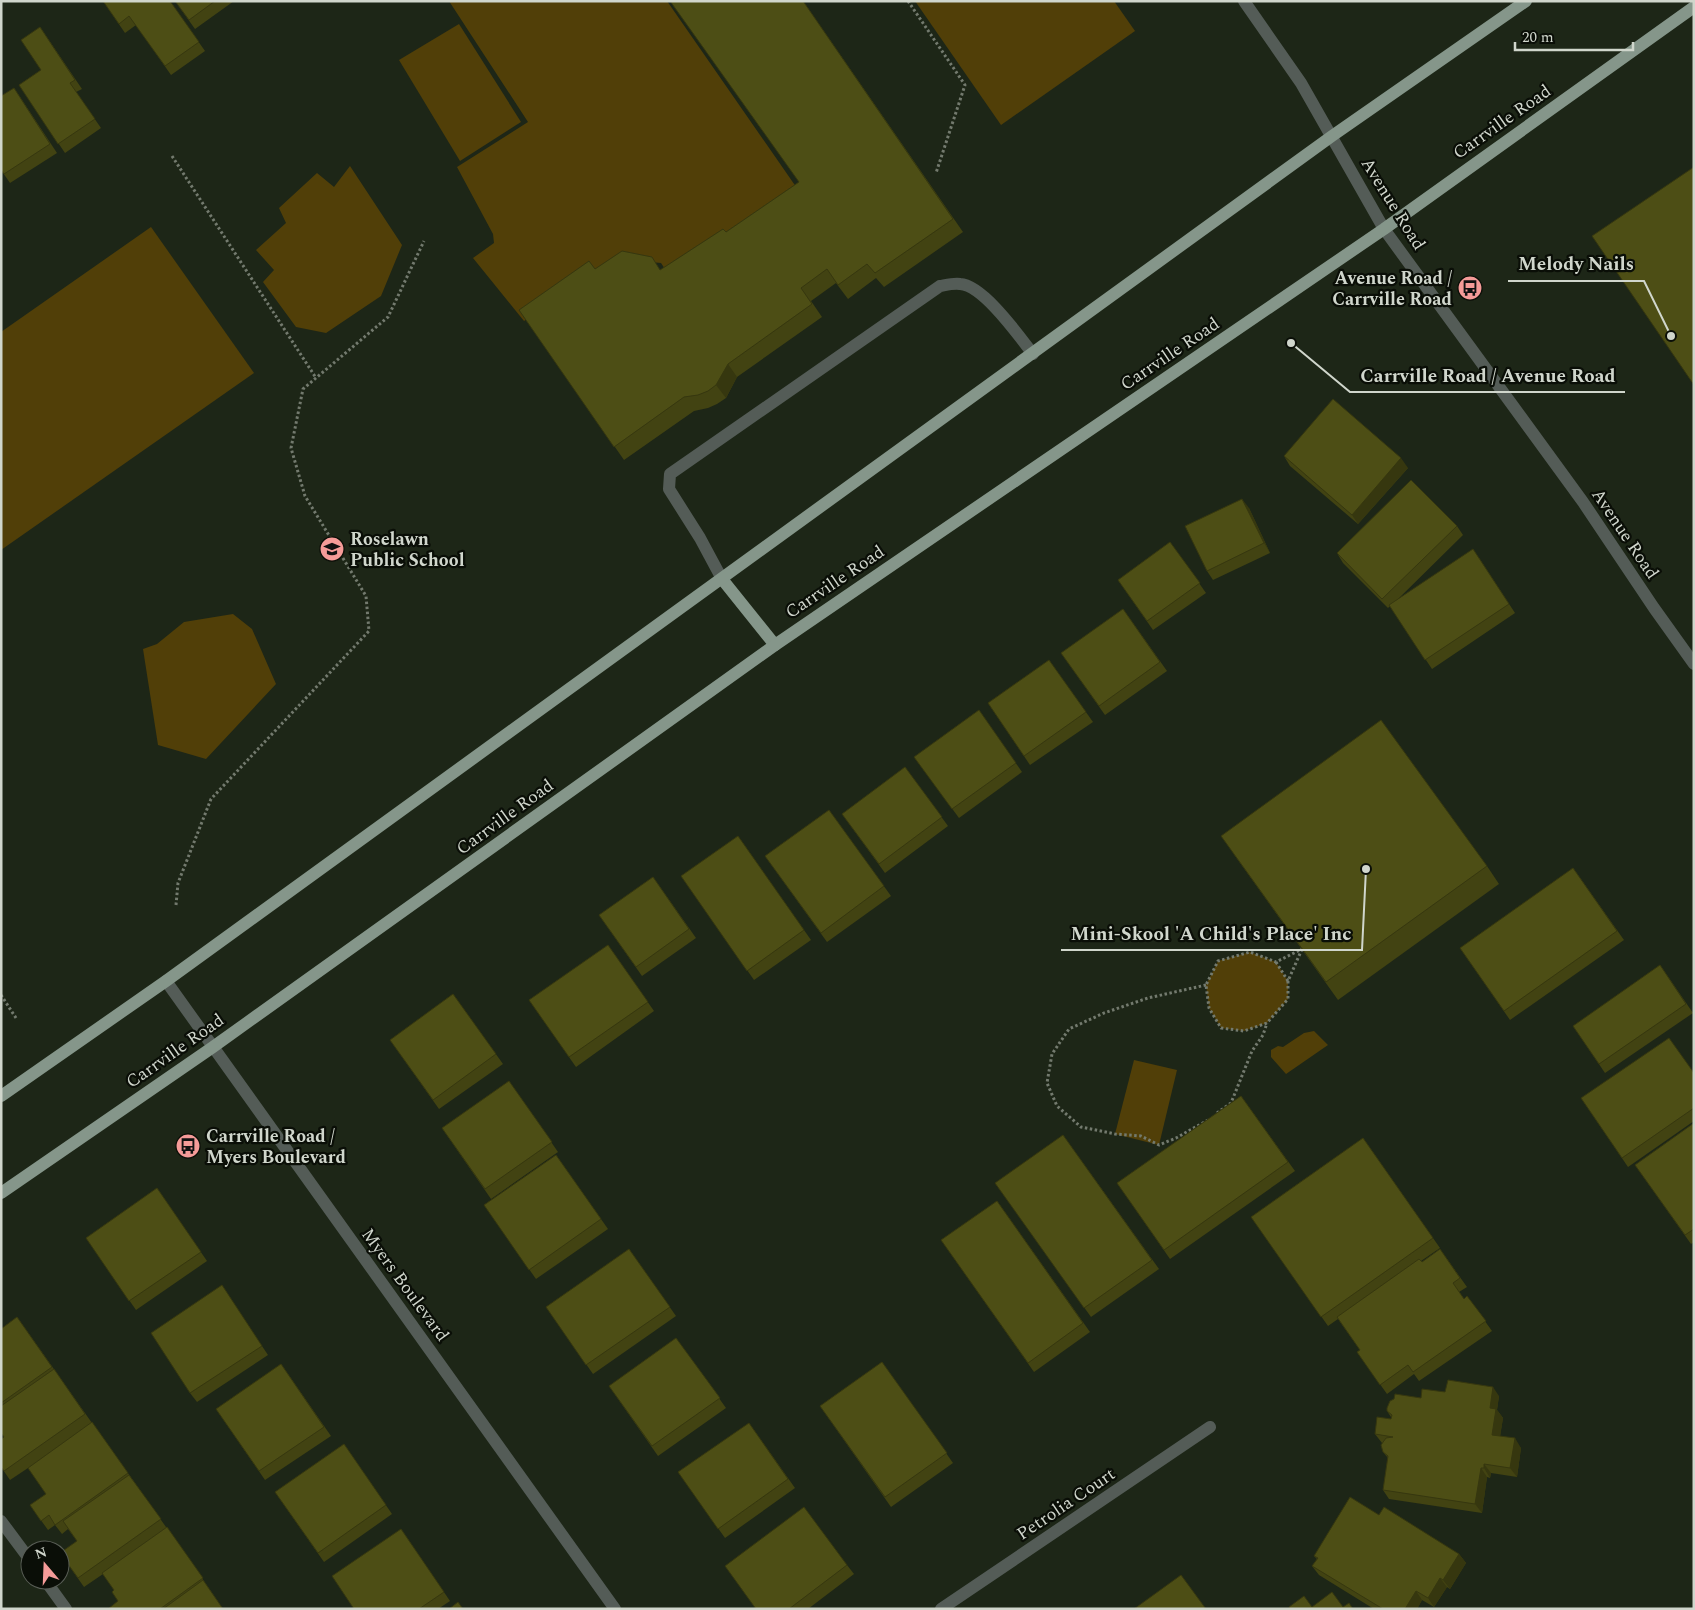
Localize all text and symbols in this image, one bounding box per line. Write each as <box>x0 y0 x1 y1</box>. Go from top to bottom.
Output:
scale bar <box>1515 20 1632 52</box>
text: 20 m <box>1522 26 1554 49</box>
street label: Carrville Road <box>1447 78 1557 166</box>
street label: Avenue Road <box>1354 153 1432 255</box>
callout: Melody Nails <box>1508 247 1644 281</box>
text: Melody Nails <box>1518 250 1634 279</box>
place label: Avenue Road / Carrville Road <box>1332 265 1453 313</box>
bus stop icon: Avenue Road / Carrville Road <box>1457 275 1483 301</box>
street label: Carrville Road <box>1115 311 1225 397</box>
callout: Carrville Road / Avenue Road <box>1350 358 1625 392</box>
text: Carrville Road / Avenue Road <box>1360 362 1616 391</box>
street label: Avenue Road <box>1585 483 1665 585</box>
place label: Roselawn Public School <box>350 526 465 574</box>
school or university icon: Roselawn Public School <box>319 536 345 562</box>
street label: Carrville Road <box>780 539 890 625</box>
street label: Carrville Road <box>451 772 559 862</box>
callout: Mini-Skool 'A Child's Place' Inc <box>1061 916 1362 950</box>
text: Mini-Skool 'A Child's Place' Inc <box>1071 920 1351 949</box>
street label: Carrville Road <box>120 1007 230 1095</box>
place label: Carrville Road / Myers Boulevard <box>206 1123 346 1171</box>
bus stop icon: Carrville Road / Myers Boulevard <box>175 1133 201 1159</box>
street label: Myers Boulevard <box>355 1223 455 1347</box>
street label: Petrolia Court <box>1011 1461 1121 1547</box>
north arrow <box>20 1540 70 1590</box>
text: N <box>32 1541 50 1565</box>

